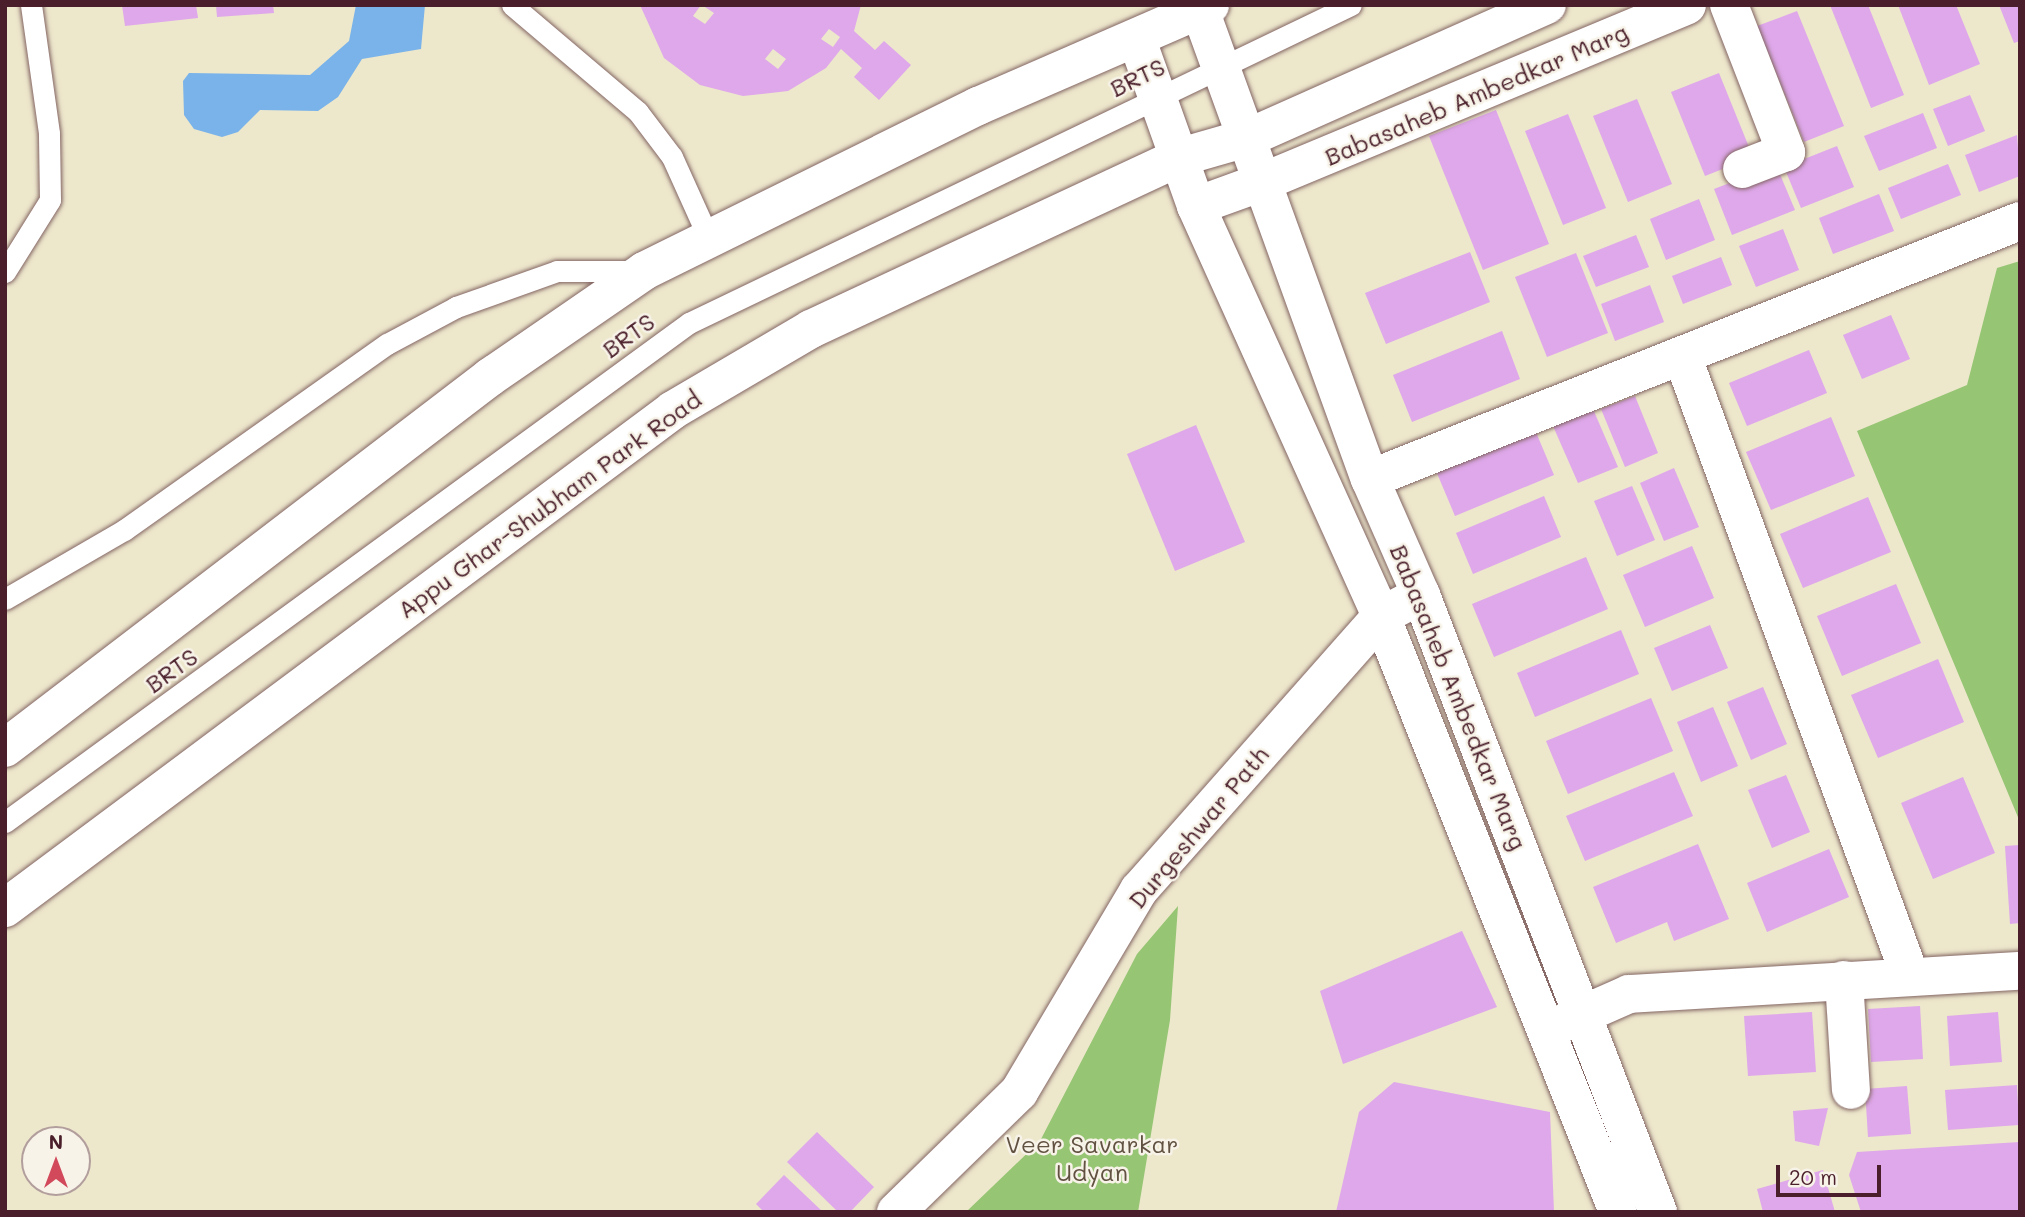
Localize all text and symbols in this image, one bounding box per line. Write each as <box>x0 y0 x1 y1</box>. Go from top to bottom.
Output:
street label: Babasaheb Ambedkar Marg <box>1320 17 1632 171</box>
street label: BRTS <box>1105 52 1169 102</box>
street label: BRTS <box>596 307 660 363</box>
street label: Appu Ghar-Shubham Park Road <box>392 384 706 624</box>
street label: Babasaheb Ambedkar Marg <box>1384 540 1534 854</box>
street label: BRTS <box>139 642 203 698</box>
street label: Durgeshwar Path <box>1122 740 1274 914</box>
north arrow <box>21 1126 91 1196</box>
text: N <box>49 1129 63 1154</box>
park label: Veer Savarkar Udyan <box>1006 1130 1178 1186</box>
scale bar <box>1780 1150 1885 1194</box>
text: 20 m <box>1789 1163 1837 1190</box>

